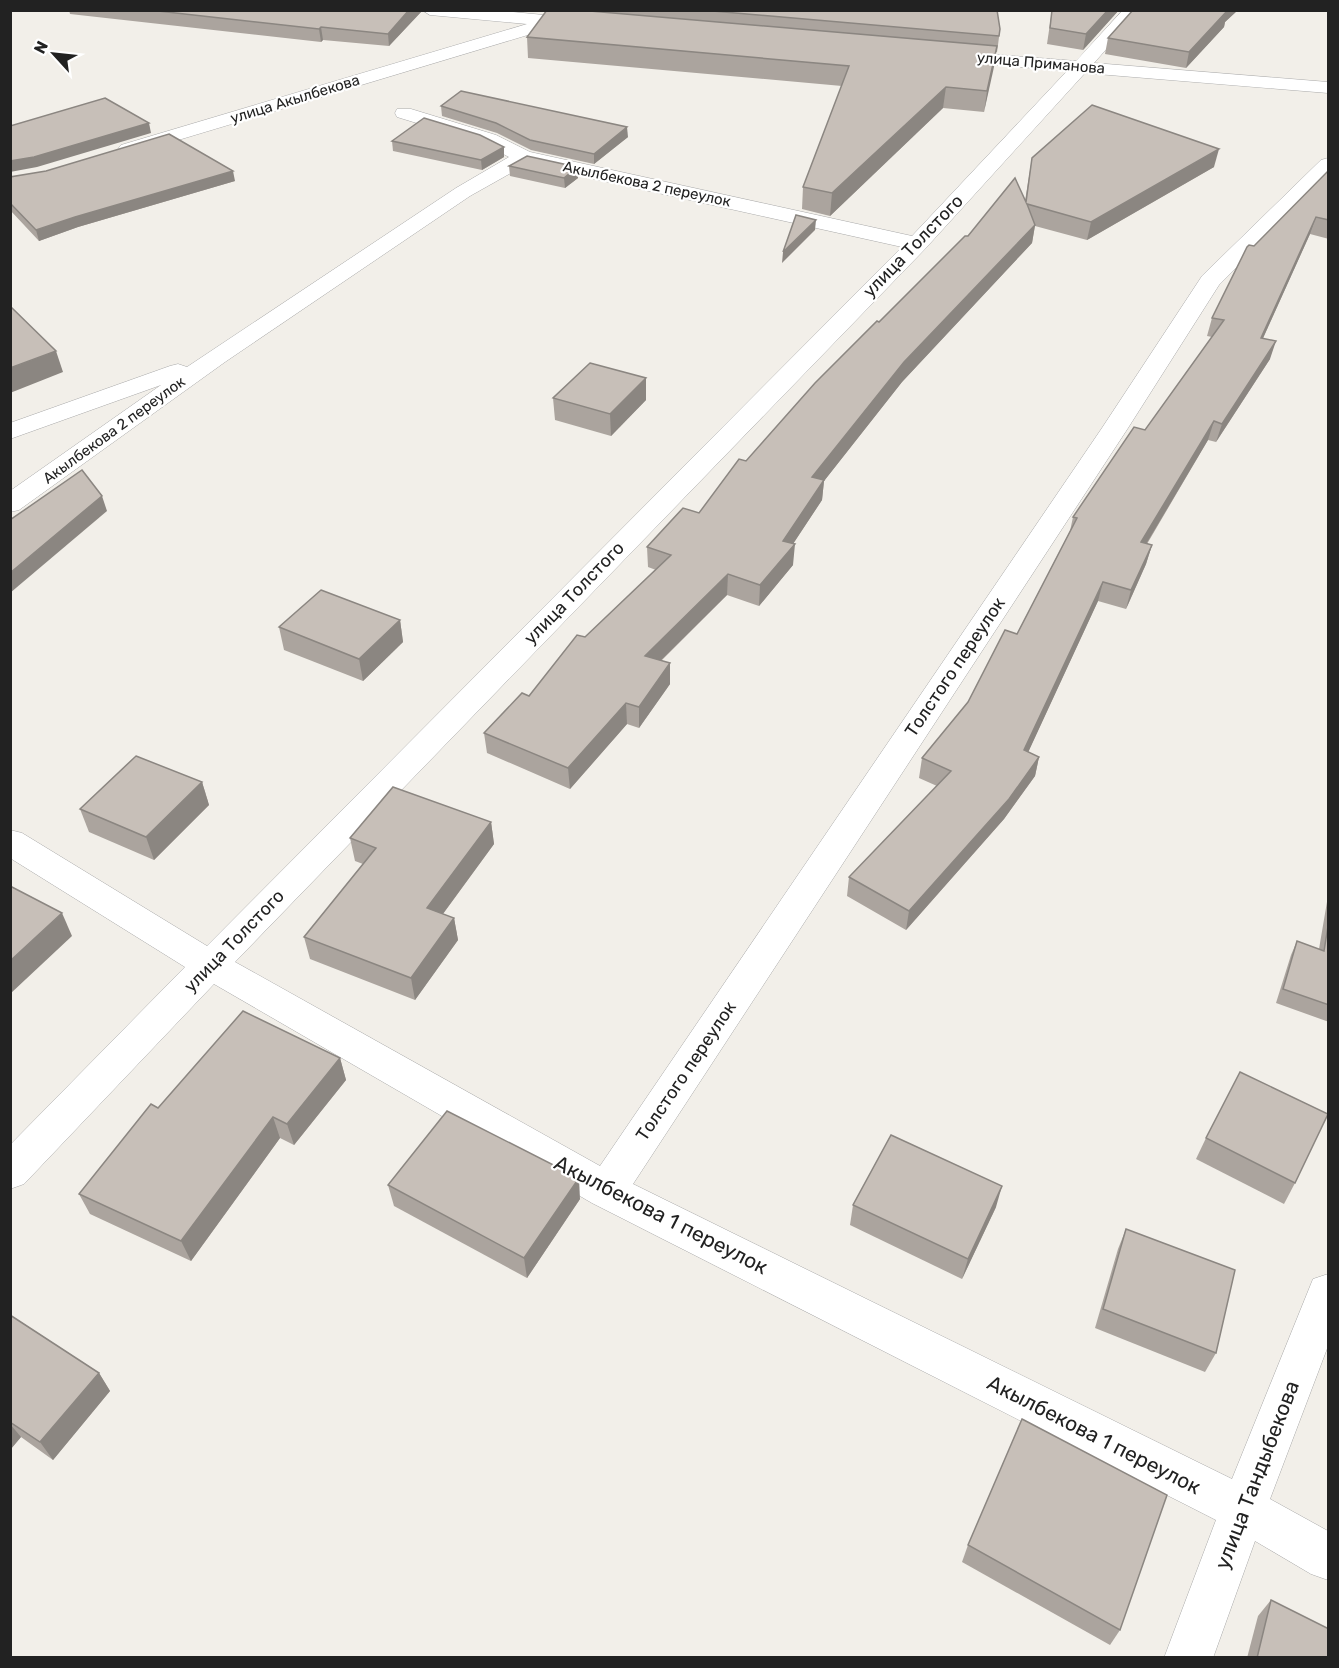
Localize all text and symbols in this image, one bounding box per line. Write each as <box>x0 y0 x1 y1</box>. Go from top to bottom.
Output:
north arrow <box>24 24 84 84</box>
text: N <box>30 38 52 57</box>
street label: улица Приманова <box>976 48 1106 78</box>
street label: улица Акылбекова <box>228 71 362 127</box>
street label: Акылбекова 2 переулок <box>561 157 733 211</box>
street label: улица Толстого <box>858 190 968 302</box>
street label: Акылбекова 2 переулок <box>40 372 188 488</box>
street label: улица Толстого <box>519 537 629 649</box>
street label: Толстого переулок <box>900 593 1010 741</box>
street label: улица Толстого <box>179 885 289 997</box>
street label: Толстого переулок <box>631 997 741 1145</box>
street label: Акылбекова 1 переулок <box>550 1150 772 1279</box>
street label: Акылбекова 1 переулок <box>983 1370 1205 1499</box>
street label: улица Тандыбекова <box>1209 1377 1304 1573</box>

